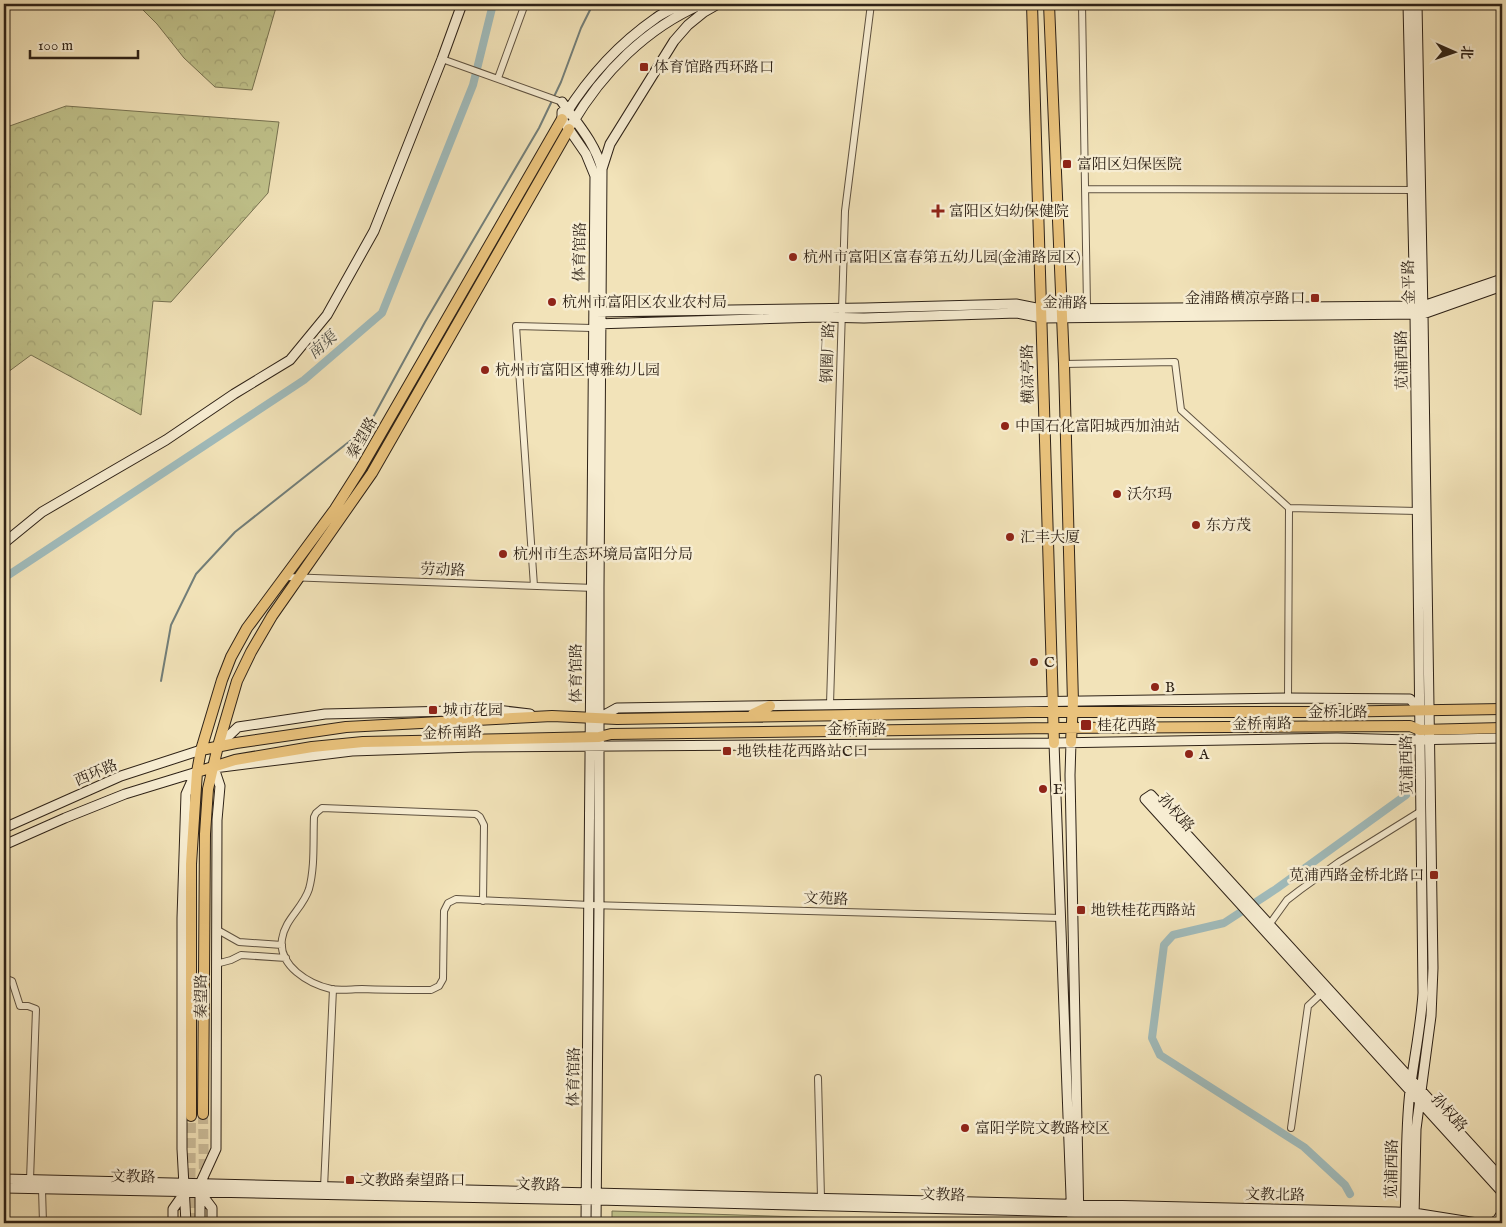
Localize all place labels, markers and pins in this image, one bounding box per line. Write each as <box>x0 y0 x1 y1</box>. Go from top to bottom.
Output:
place label: 体育馆路西环路口 <box>654 58 774 77</box>
marker: 体育馆路西环路口 <box>638 61 650 73</box>
place label: 富阳区妇保医院 <box>1077 155 1182 174</box>
marker: 富阳区妇保医院 <box>1061 158 1073 170</box>
place label: 富阳区妇幼保健院 <box>949 202 1069 221</box>
marker: 富阳区妇幼保健院 <box>931 204 945 218</box>
place label: 杭州市富阳区富春第五幼儿园(金浦路园区) <box>803 248 1081 267</box>
marker: 杭州市富阳区富春第五幼儿园(金浦路园区) <box>787 251 799 263</box>
place label: 金浦路横凉亭路口 <box>1185 289 1305 308</box>
marker: 金浦路横凉亭路口 <box>1309 292 1321 304</box>
place label: 杭州市富阳区农业农村局 <box>562 293 727 312</box>
marker: 杭州市富阳区农业农村局 <box>546 296 558 308</box>
place label: 杭州市富阳区博雅幼儿园 <box>495 361 660 380</box>
marker: 杭州市富阳区博雅幼儿园 <box>479 364 491 376</box>
place label: 中国石化富阳城西加油站 <box>1015 417 1180 436</box>
marker: 中国石化富阳城西加油站 <box>999 420 1011 432</box>
place label: 沃尔玛 <box>1127 485 1172 504</box>
marker: 沃尔玛 <box>1111 488 1123 500</box>
place label: 东方茂 <box>1206 516 1251 535</box>
marker: 东方茂 <box>1190 519 1202 531</box>
place label: 汇丰大厦 <box>1020 528 1080 547</box>
marker: 汇丰大厦 <box>1004 531 1016 543</box>
place label: 杭州市生态环境局富阳分局 <box>513 545 693 564</box>
marker: 杭州市生态环境局富阳分局 <box>497 548 509 560</box>
place label: C <box>1044 653 1055 672</box>
marker: C <box>1028 656 1040 668</box>
place label: B <box>1165 678 1175 697</box>
marker: B <box>1149 681 1161 693</box>
place label: 城市花园 <box>443 701 503 720</box>
marker: 城市花园 <box>427 704 439 716</box>
place label: 桂花西路 <box>1097 716 1157 735</box>
marker: 桂花西路 <box>1079 718 1093 732</box>
place label: 地铁桂花西路站C口 <box>737 742 868 761</box>
marker: 地铁桂花西路站C口 <box>721 745 733 757</box>
place label: A <box>1198 745 1210 764</box>
marker: A <box>1183 748 1195 760</box>
place label: E <box>1053 780 1063 799</box>
marker: E <box>1037 783 1049 795</box>
place label: 苋浦西路金桥北路口 <box>1289 866 1424 885</box>
marker: 苋浦西路金桥北路口 <box>1428 869 1440 881</box>
place label: 地铁桂花西路站 <box>1091 901 1196 920</box>
marker: 地铁桂花西路站 <box>1075 904 1087 916</box>
place label: 富阳学院文教路校区 <box>975 1119 1110 1138</box>
marker: 富阳学院文教路校区 <box>959 1122 971 1134</box>
place label: 文教路秦望路口 <box>360 1171 465 1190</box>
marker: 文教路秦望路口 <box>344 1174 356 1186</box>

